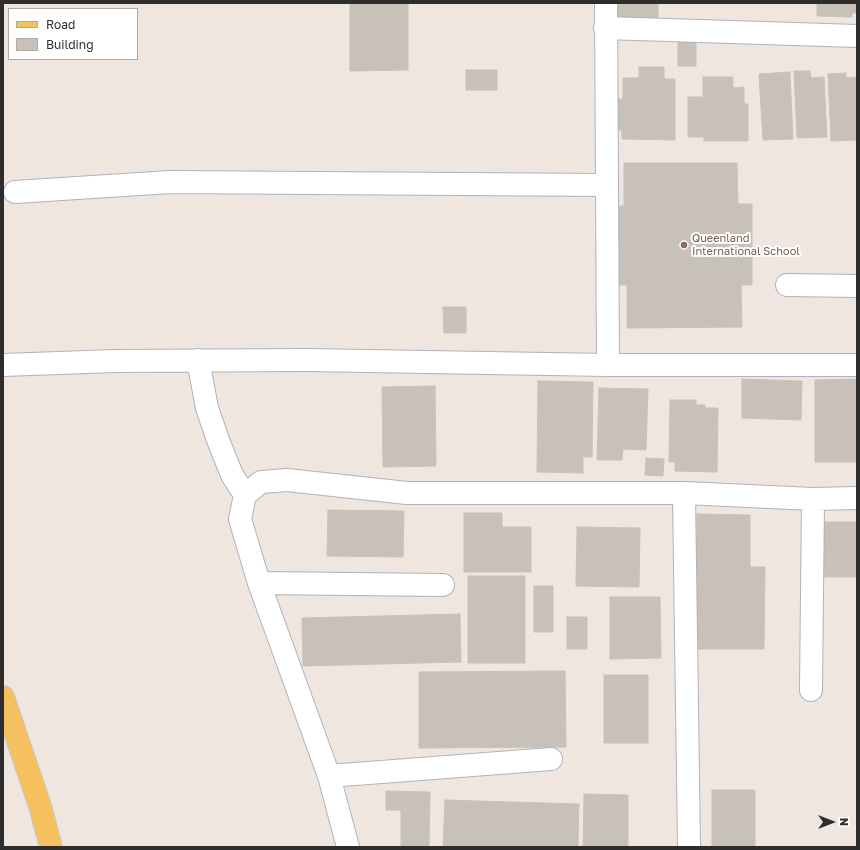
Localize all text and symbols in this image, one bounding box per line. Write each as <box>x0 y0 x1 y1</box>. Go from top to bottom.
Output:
legend <box>8 8 138 60</box>
text: Road <box>46 17 75 32</box>
text: Building <box>46 37 94 52</box>
place label: Queenland International School <box>692 232 800 258</box>
marker: Queenland International School <box>679 240 689 250</box>
north arrow <box>812 802 852 842</box>
text: N <box>838 818 851 826</box>

